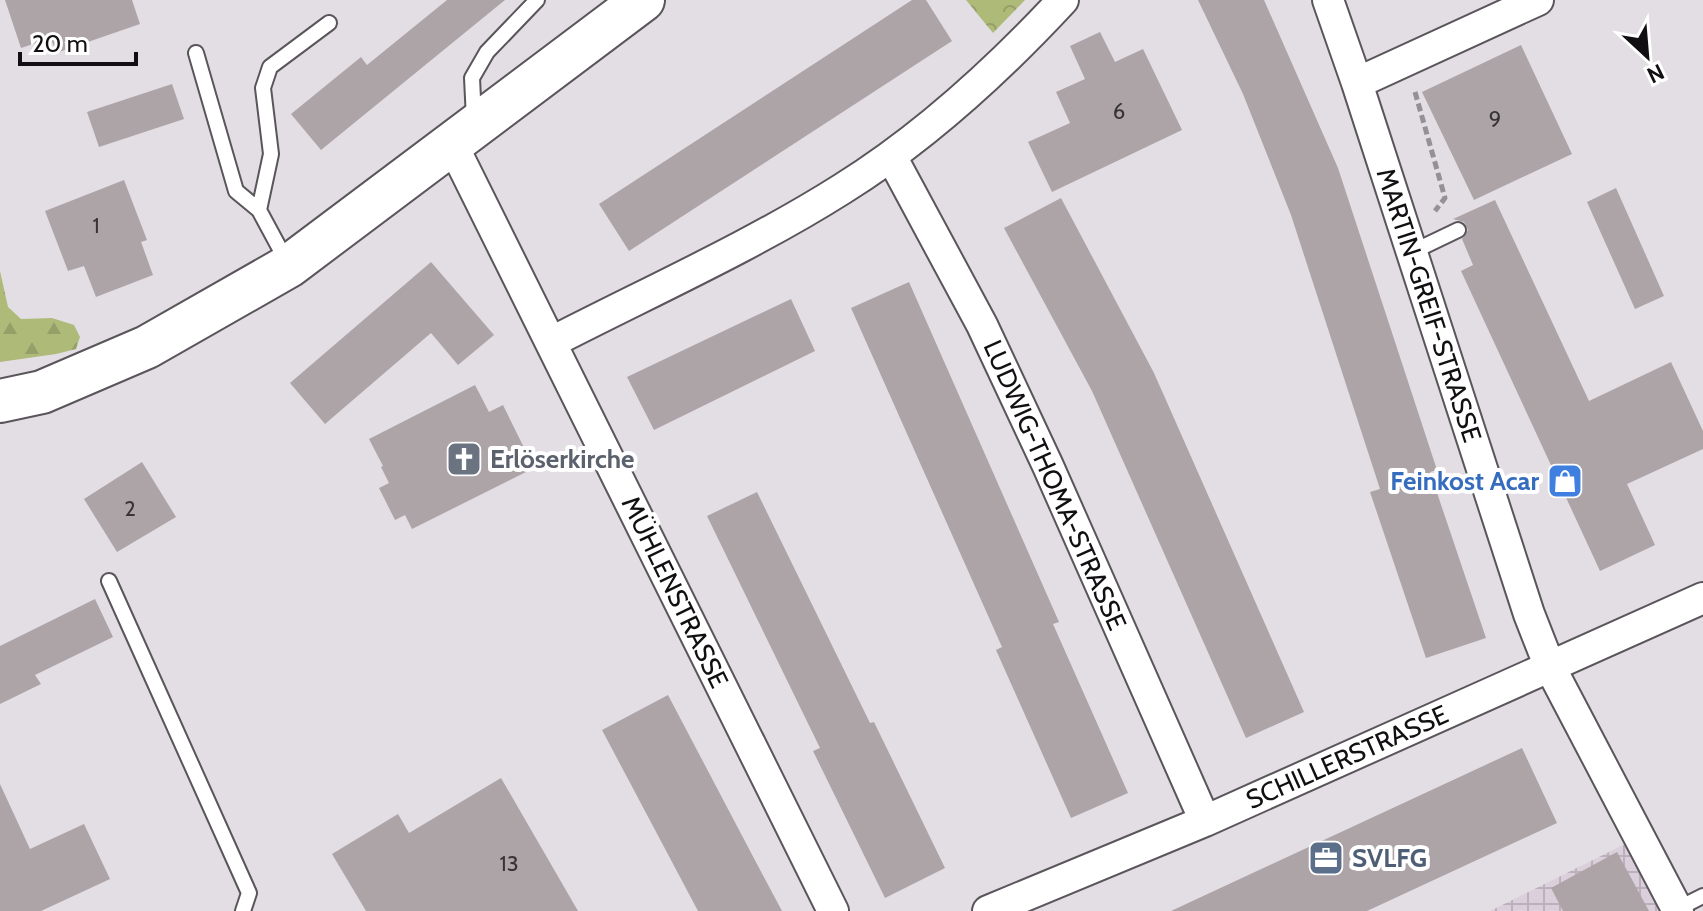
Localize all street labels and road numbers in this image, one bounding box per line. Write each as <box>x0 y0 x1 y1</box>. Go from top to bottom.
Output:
street label: MARTIN-GREIF-STRASSE <box>1370 164 1488 446</box>
street label: LUDWIG-THOMA-STRASSE <box>976 335 1134 635</box>
street label: MÜHLENSTRASSE <box>615 491 735 693</box>
street label: SCHILLERSTRASSE <box>1241 698 1453 816</box>

